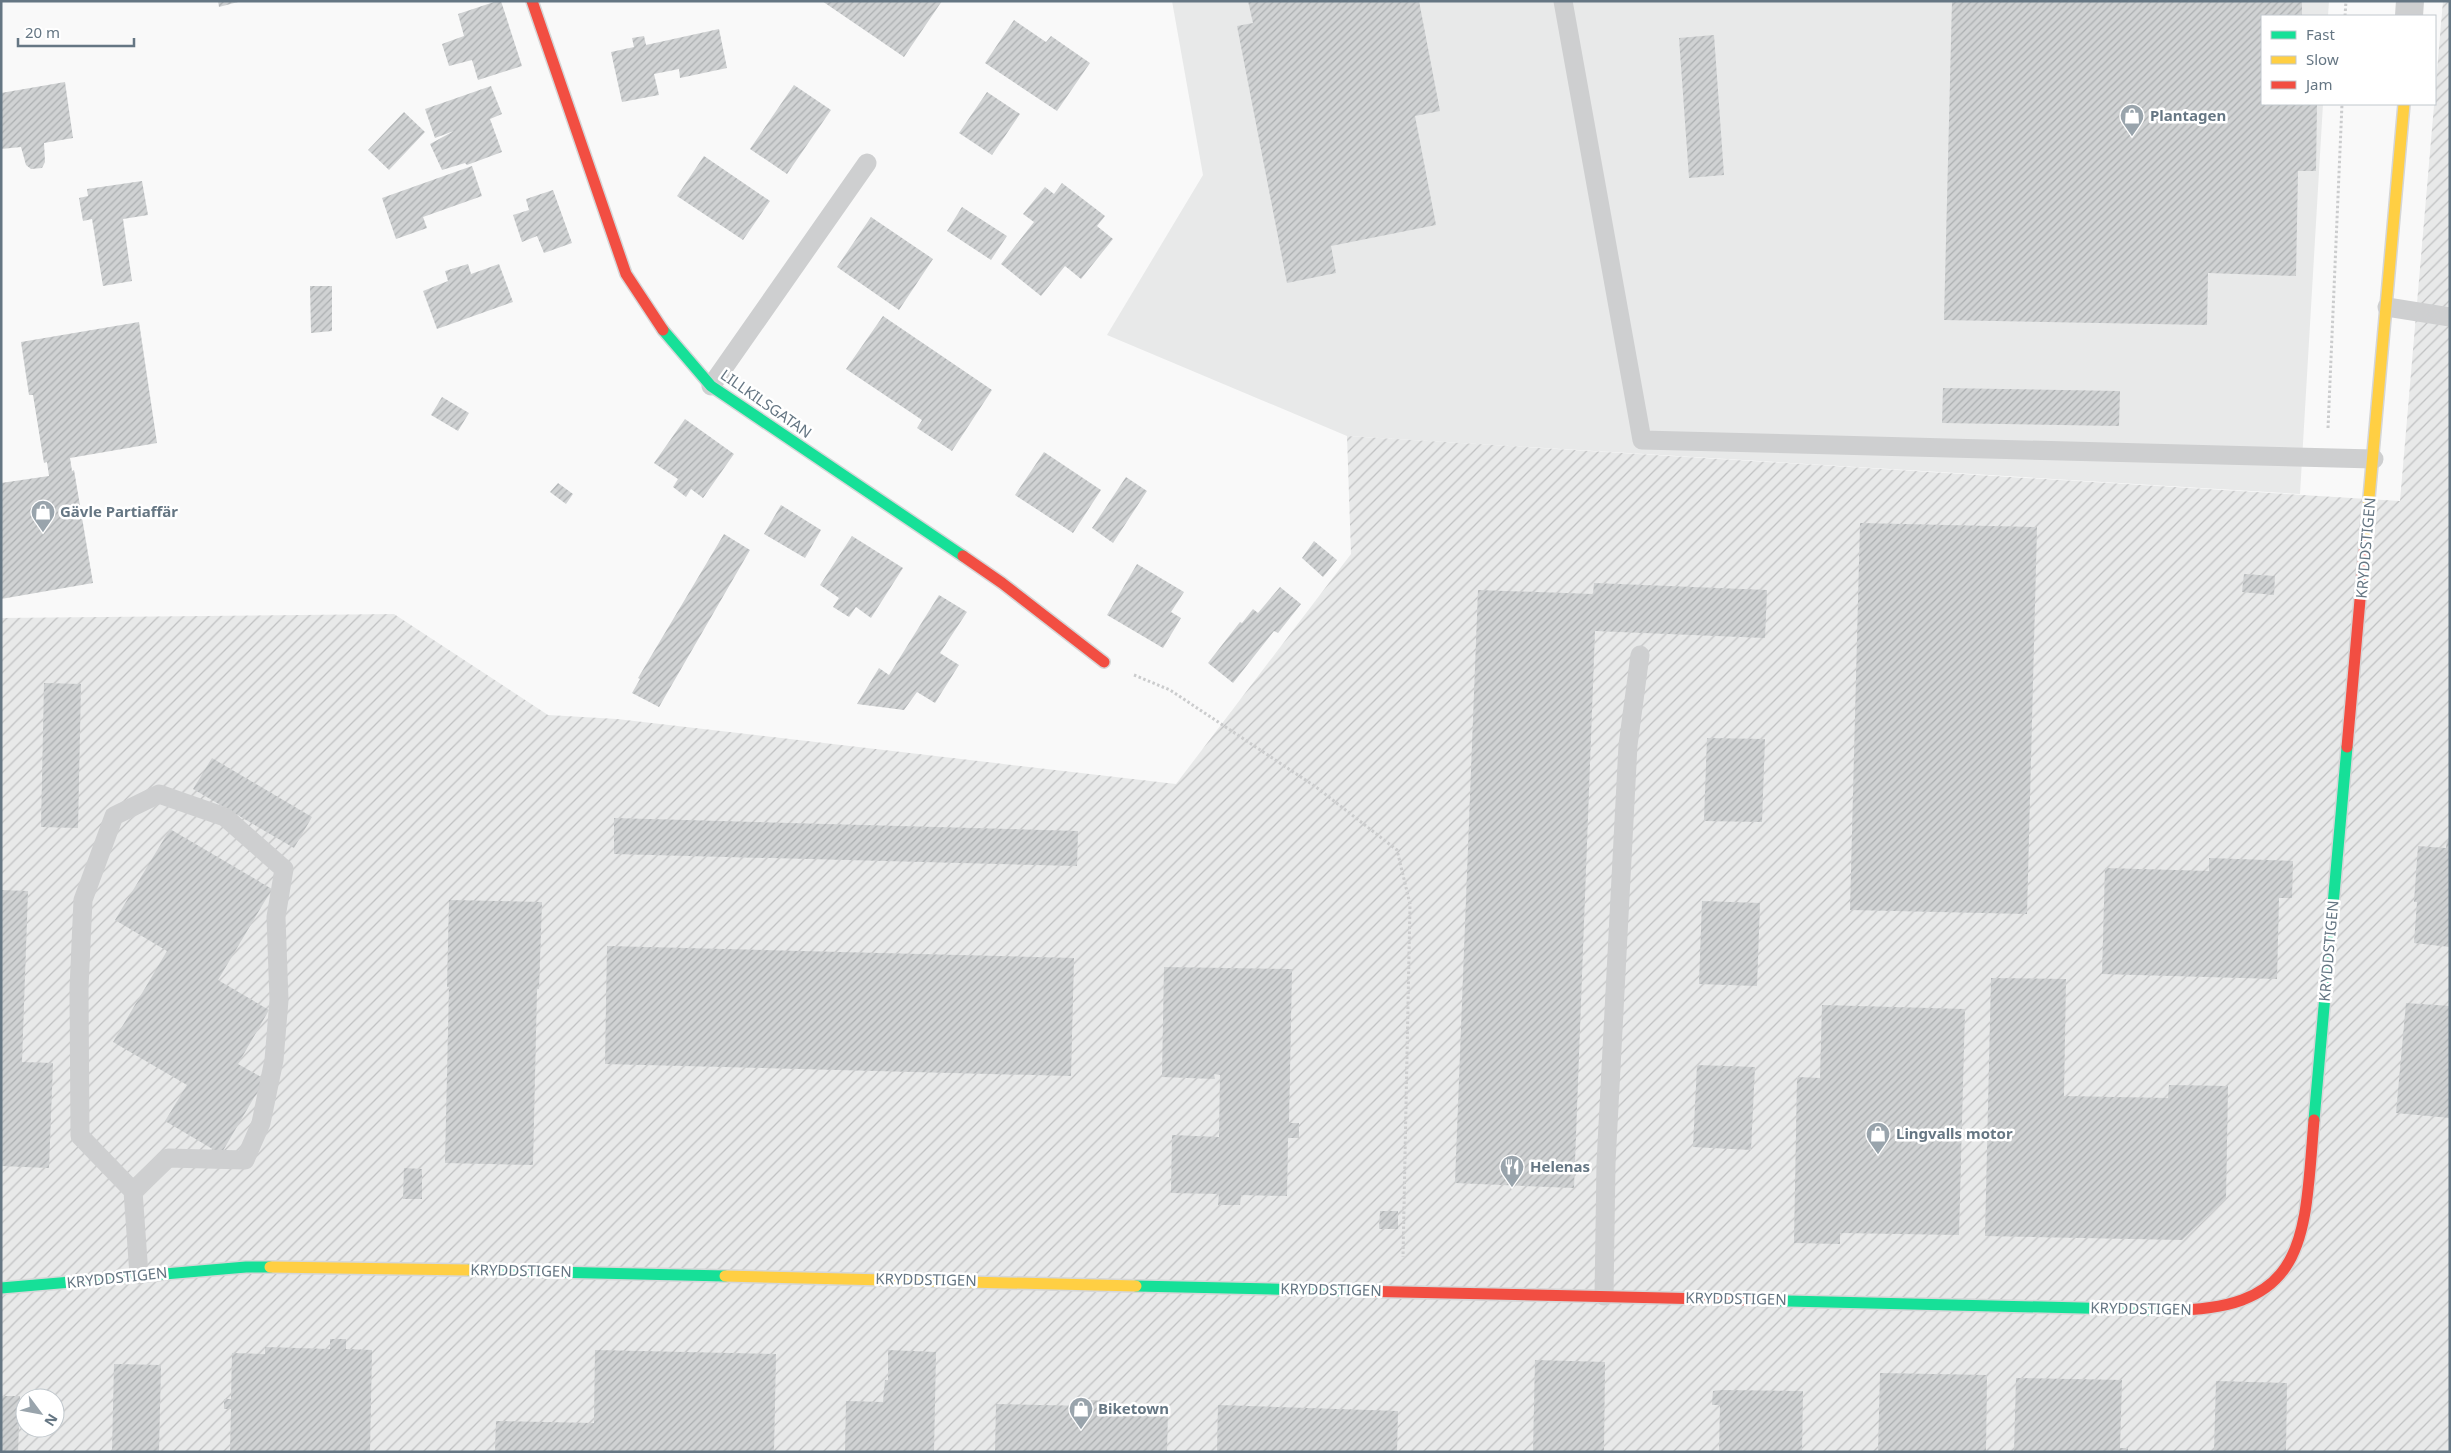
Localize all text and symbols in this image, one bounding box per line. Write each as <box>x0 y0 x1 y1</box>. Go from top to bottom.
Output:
scale bar <box>18 15 134 47</box>
legend <box>2261 15 2436 105</box>
text: 20 m <box>25 22 60 42</box>
text: Fast <box>2306 24 2335 44</box>
text: Slow <box>2306 49 2339 69</box>
text: Jam <box>2304 74 2333 94</box>
shop icon: Plantagen <box>2119 103 2145 137</box>
place label: Plantagen <box>2150 105 2226 125</box>
street label: LILLKILSGATAN <box>717 364 816 442</box>
street label: KRYDDSTIGEN <box>2351 497 2379 599</box>
shop icon: Gävle Partiaffär <box>30 499 56 533</box>
place label: Gävle Partiaffär <box>60 501 178 521</box>
street label: KRYDDSTIGEN <box>2314 900 2342 1002</box>
shop icon: Lingvalls motor <box>1865 1121 1891 1155</box>
place label: Lingvalls motor <box>1896 1123 2013 1143</box>
restaurant icon: Helenas <box>1499 1154 1525 1188</box>
place label: Helenas <box>1530 1156 1590 1176</box>
street label: KRYDDSTIGEN <box>470 1259 572 1281</box>
street label: KRYDDSTIGEN <box>65 1262 168 1292</box>
street label: KRYDDSTIGEN <box>875 1268 977 1290</box>
street label: KRYDDSTIGEN <box>1280 1278 1382 1300</box>
street label: KRYDDSTIGEN <box>1685 1287 1787 1309</box>
street label: KRYDDSTIGEN <box>2090 1297 2192 1319</box>
north arrow <box>15 1388 65 1438</box>
shop icon: Biketown <box>1068 1396 1094 1430</box>
place label: Biketown <box>1098 1398 1169 1418</box>
text: N <box>40 1410 63 1430</box>

